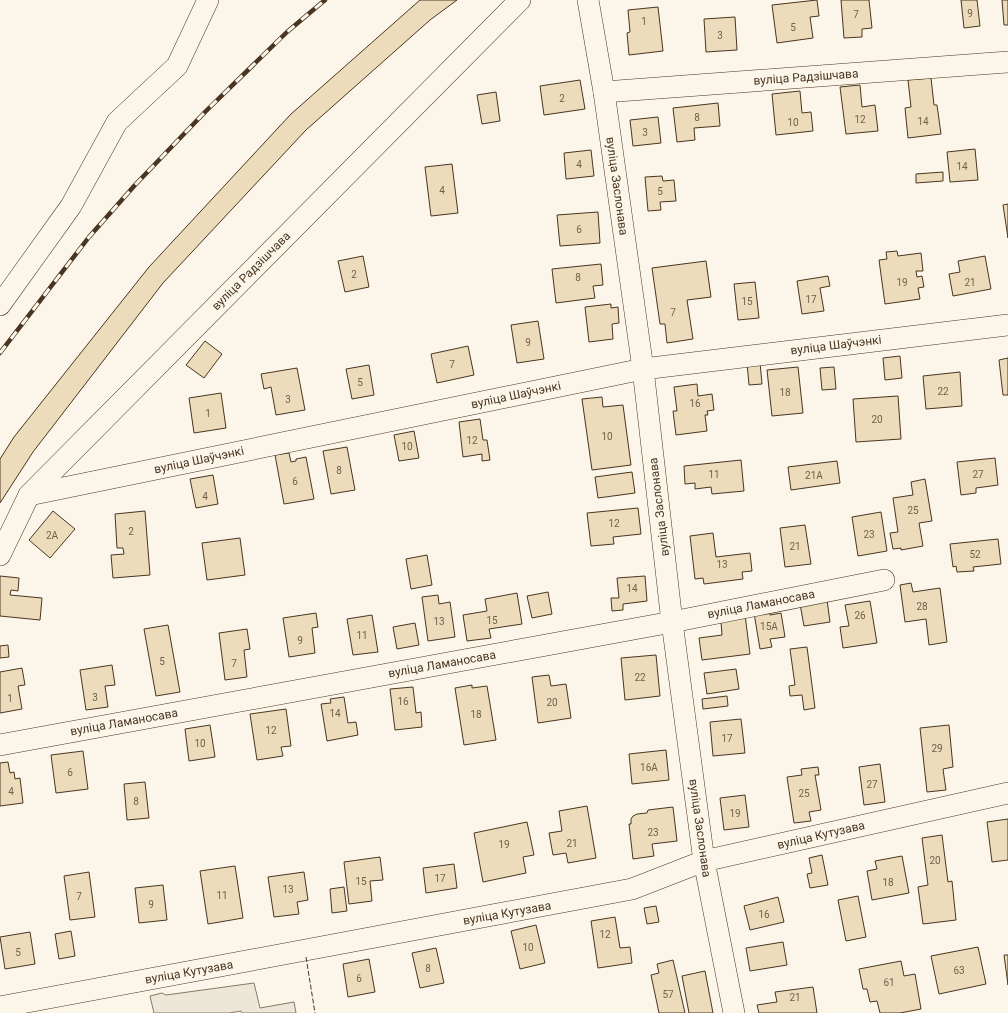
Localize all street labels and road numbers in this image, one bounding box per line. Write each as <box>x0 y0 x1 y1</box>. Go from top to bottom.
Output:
street label: вуліца Радзішчава <box>753 66 859 88</box>
street label: вуліца Заслонава <box>603 136 631 236</box>
street label: вуліца Радзішчава <box>209 229 293 313</box>
street label: вуліца Шаўчэнкі <box>790 332 882 358</box>
street label: вуліца Шаўчэнкі <box>470 379 562 411</box>
street label: вуліца Шаўчэнкі <box>153 444 245 476</box>
street label: вуліца Заслонава <box>646 457 672 557</box>
street label: вуліца Ламаносава <box>706 587 816 621</box>
street label: вуліца Ламаносава <box>387 648 497 680</box>
street label: вуліца Ламаносава <box>69 706 179 738</box>
street label: вуліца Заслонава <box>686 778 714 878</box>
street label: вуліца Кутузава <box>776 818 866 852</box>
street label: вуліца Кутузава <box>462 898 552 928</box>
street label: вуліца Кутузава <box>144 957 234 987</box>

